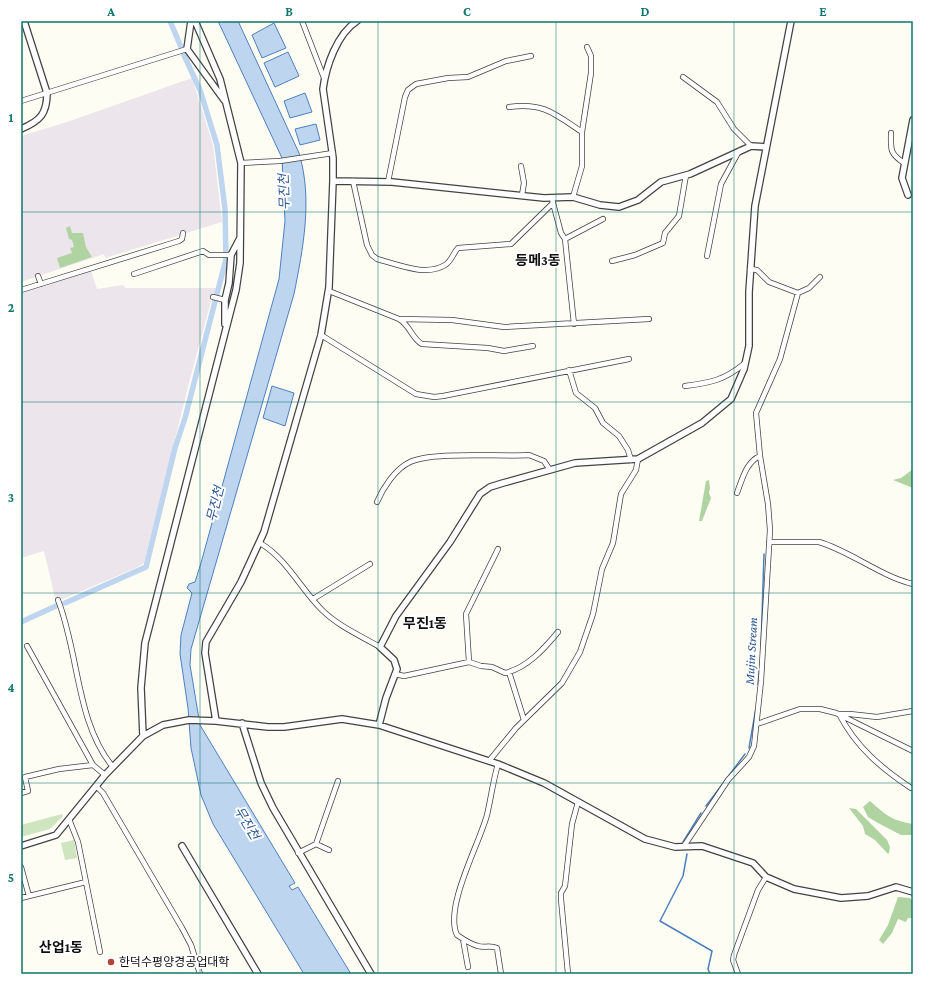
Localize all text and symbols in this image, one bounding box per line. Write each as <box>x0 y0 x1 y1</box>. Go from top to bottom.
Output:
text: A <box>106 4 115 19</box>
text: B <box>285 4 293 19</box>
text: C <box>463 4 471 19</box>
text: D <box>641 4 650 19</box>
text: E <box>819 4 827 19</box>
text: 1 <box>9 110 14 125</box>
water label: 무진천 <box>276 173 292 210</box>
district label: 등메3동 <box>515 252 561 268</box>
text: 2 <box>8 300 15 315</box>
water label: 무진천 <box>203 484 227 523</box>
text: 3 <box>8 490 14 505</box>
district label: 무진1동 <box>403 615 447 631</box>
water label: Mujin Stream <box>742 616 761 686</box>
text: 4 <box>7 680 15 695</box>
water label: 무진천 <box>231 804 263 843</box>
text: 5 <box>8 870 14 885</box>
district label: 산업1동 <box>39 939 83 955</box>
place label: 한덕수평양경공업대학 <box>119 955 229 969</box>
marker: 한덕수평양경공업대학 <box>106 957 116 967</box>

